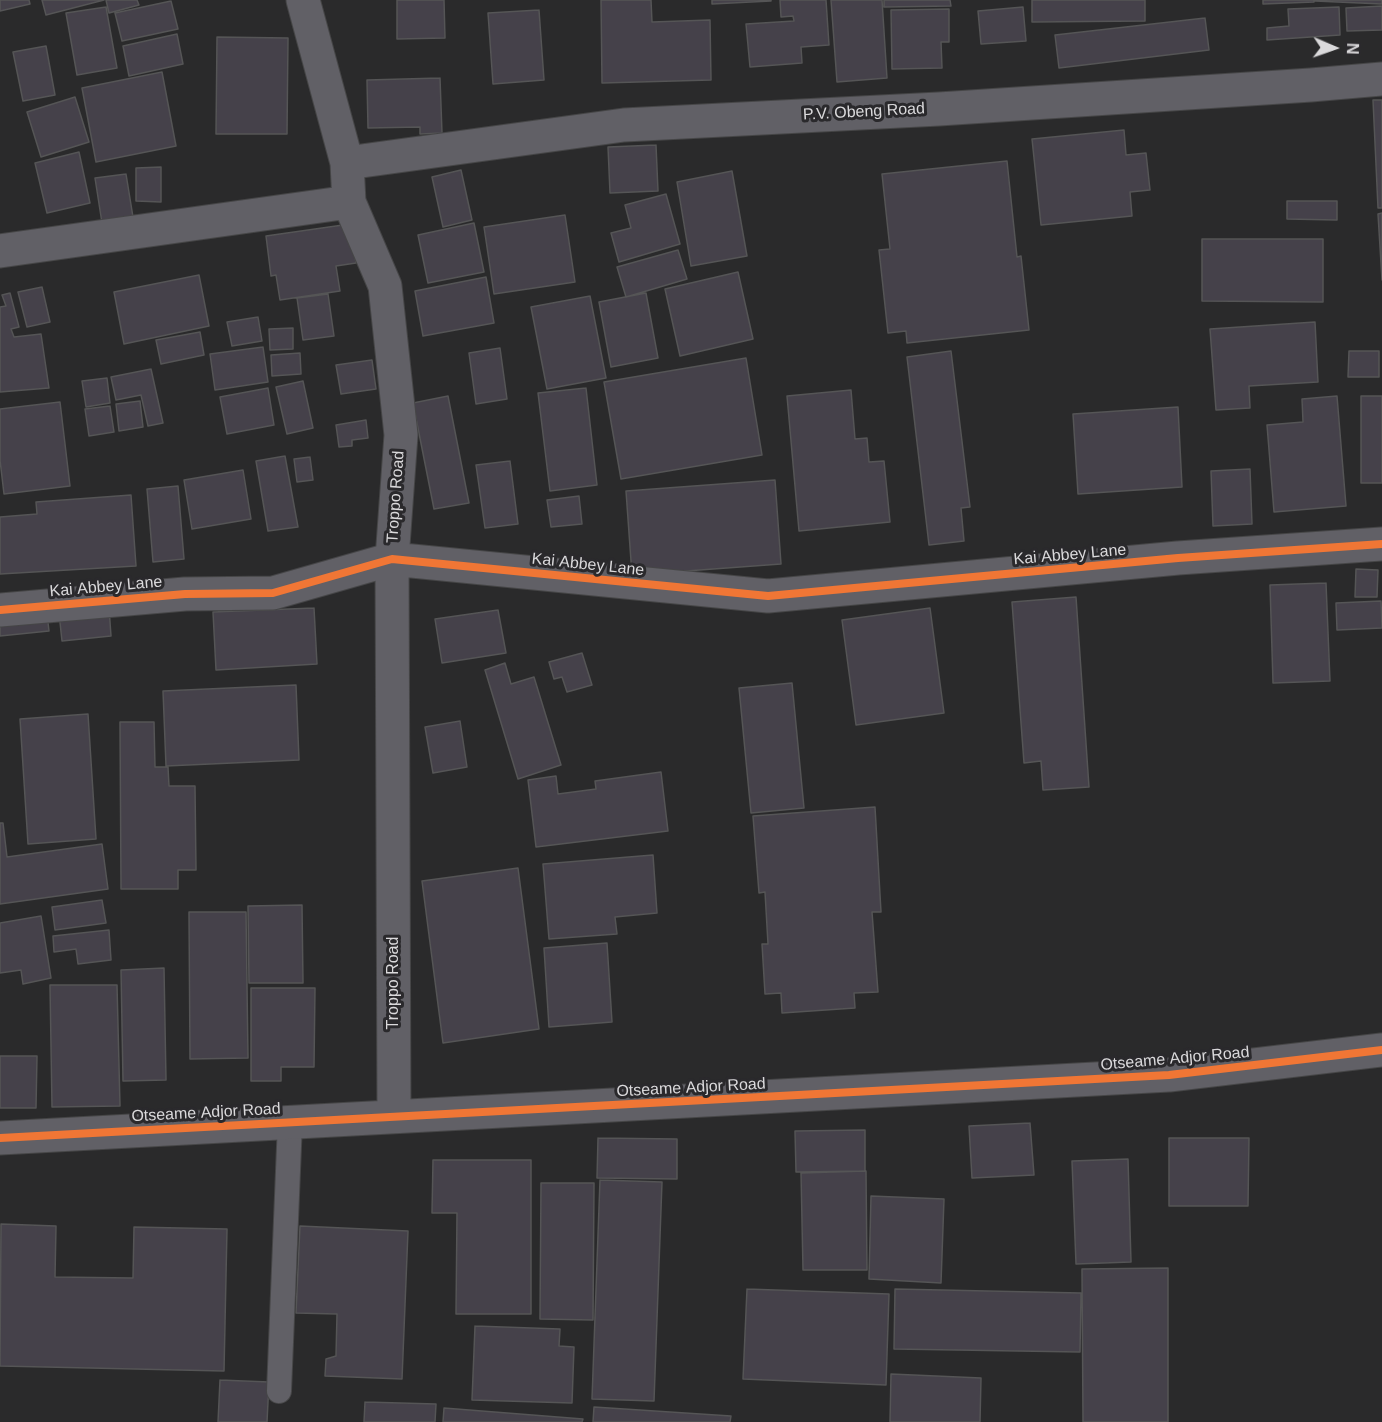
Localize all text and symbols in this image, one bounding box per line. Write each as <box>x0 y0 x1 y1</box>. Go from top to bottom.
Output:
north arrow <box>1304 18 1364 78</box>
text: N <box>1344 43 1361 55</box>
street label: P.V. Obeng Road <box>803 99 925 125</box>
street label: Troppo Road <box>383 450 409 544</box>
street label: Kai Abbey Lane <box>1013 541 1127 569</box>
street label: Kai Abbey Lane <box>531 550 645 580</box>
street label: Kai Abbey Lane <box>49 573 163 601</box>
street label: Troppo Road <box>384 937 404 1029</box>
street label: Otseame Adjor Road <box>1100 1043 1250 1075</box>
street label: Otseame Adjor Road <box>616 1075 766 1101</box>
street label: Otseame Adjor Road <box>131 1100 281 1126</box>

